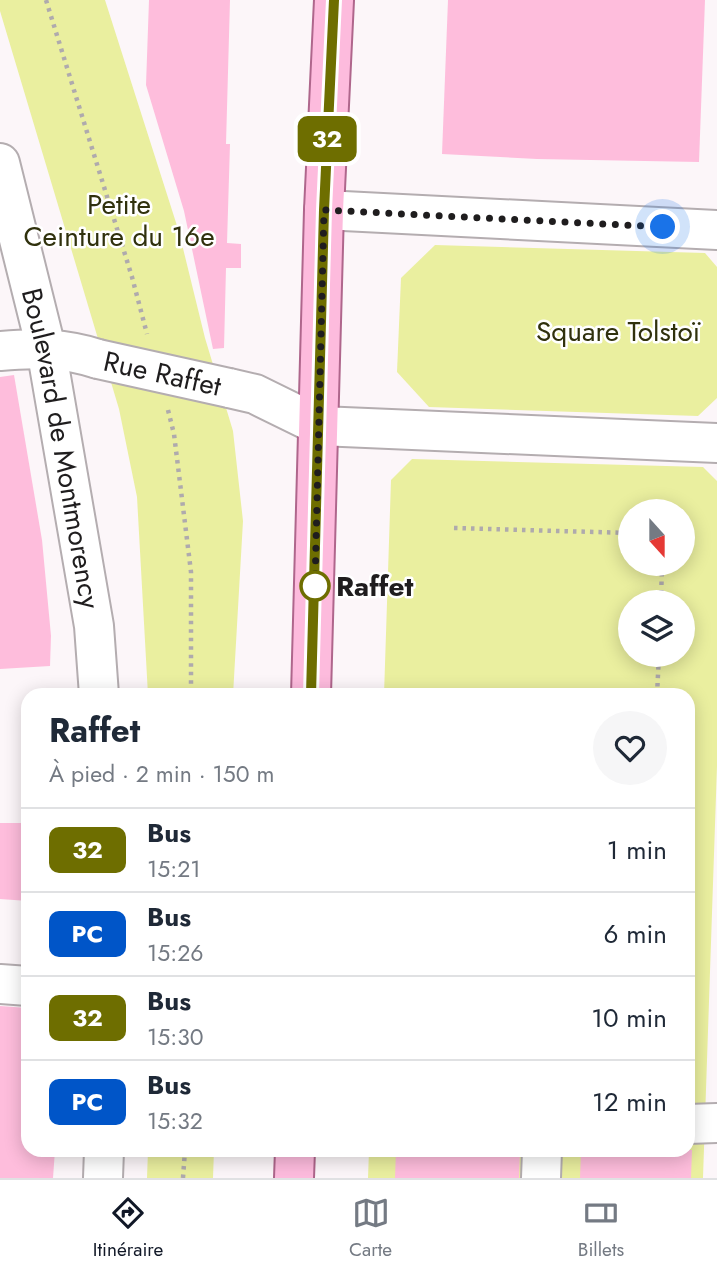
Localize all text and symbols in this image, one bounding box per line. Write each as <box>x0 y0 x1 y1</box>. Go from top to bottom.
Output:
line badge: 32 <box>296 116 358 162</box>
text: 32 <box>312 121 342 156</box>
park label: Petite Ceinture du 16e <box>23 184 215 257</box>
your location <box>645 209 680 244</box>
street label: Boulevard de Montmorency <box>11 284 111 612</box>
park label: Square Tolstoï <box>536 311 701 352</box>
street label: Rue Raffet <box>100 341 225 407</box>
north arrow <box>618 499 695 576</box>
map controls <box>618 499 695 667</box>
place label: Raffet <box>336 566 414 607</box>
marker: Raffet <box>300 571 330 601</box>
button: layers <box>618 590 695 667</box>
text: Raffet <box>49 707 140 754</box>
button: heart <box>593 711 667 785</box>
text: À pied · 2 min · 150 m <box>49 757 274 791</box>
text: Bus <box>147 814 191 852</box>
text: 1 min <box>607 831 667 869</box>
text: 32 <box>72 832 103 867</box>
text: 15:21 <box>147 852 201 886</box>
text: Bus <box>147 898 191 936</box>
text: 6 min <box>604 915 667 953</box>
text: PC <box>72 916 103 951</box>
text: 15:26 <box>147 936 204 970</box>
text: Bus <box>147 982 191 1020</box>
text: 10 min <box>591 999 667 1037</box>
text: 32 <box>72 1000 103 1035</box>
text: 15:30 <box>147 1020 204 1054</box>
text: Bus <box>147 1066 191 1104</box>
text: 12 min <box>592 1083 667 1121</box>
text: PC <box>72 1084 103 1119</box>
text: 15:32 <box>147 1104 203 1138</box>
tab: Itinéraire <box>93 1194 163 1263</box>
tab: Carte <box>349 1194 392 1263</box>
tab: Billets <box>578 1194 624 1263</box>

